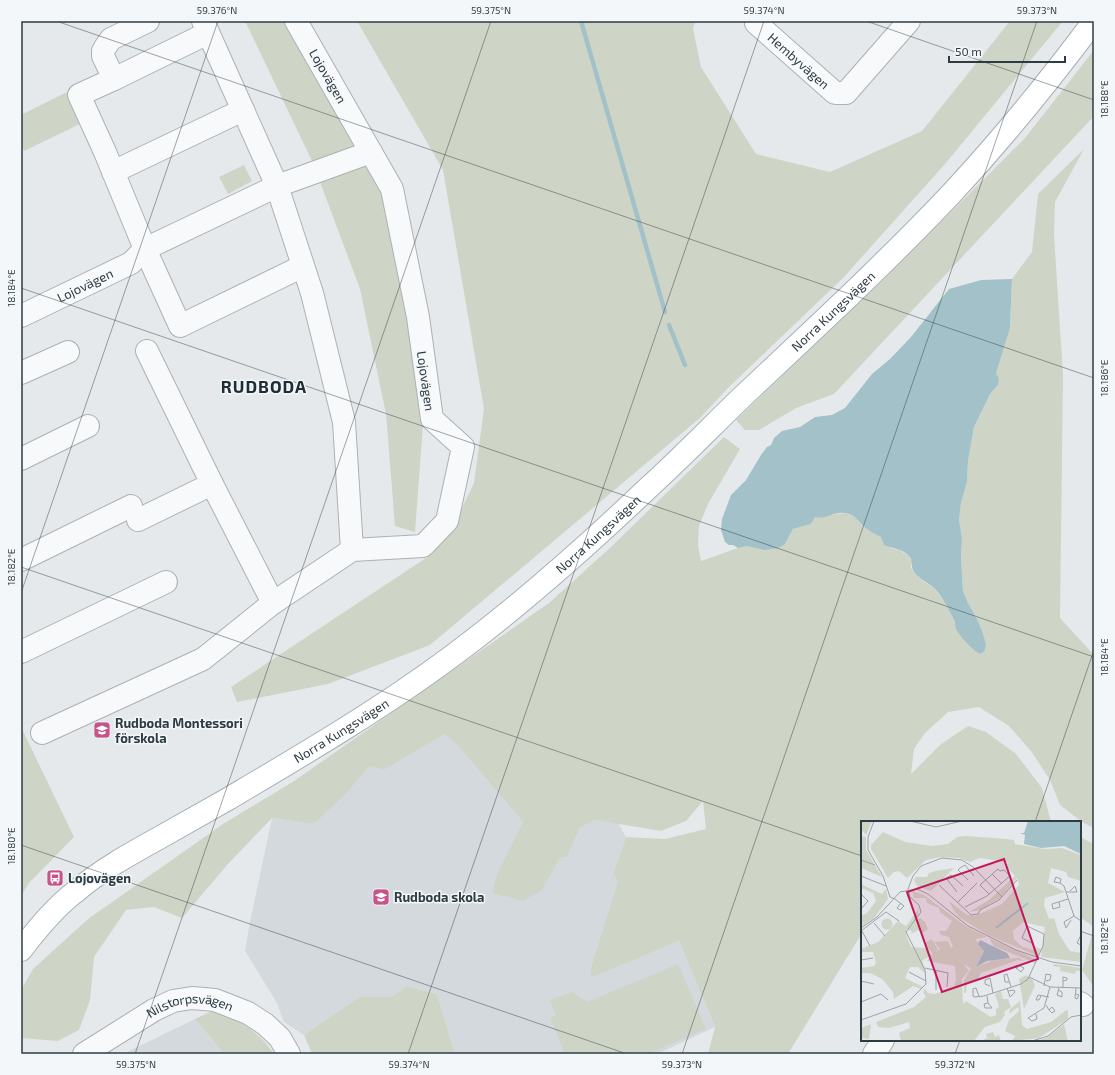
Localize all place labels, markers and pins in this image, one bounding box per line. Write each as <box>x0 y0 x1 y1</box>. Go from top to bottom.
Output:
place label: Rudboda Montessori förskola <box>115 715 243 746</box>
school or university icon: Rudboda Montessori förskola <box>92 720 112 740</box>
bus stop icon: Lojovägen <box>45 868 65 888</box>
place label: Lojovägen <box>68 870 131 886</box>
school or university icon: Rudboda skola <box>371 887 391 907</box>
place label: Rudboda skola <box>394 889 485 905</box>

